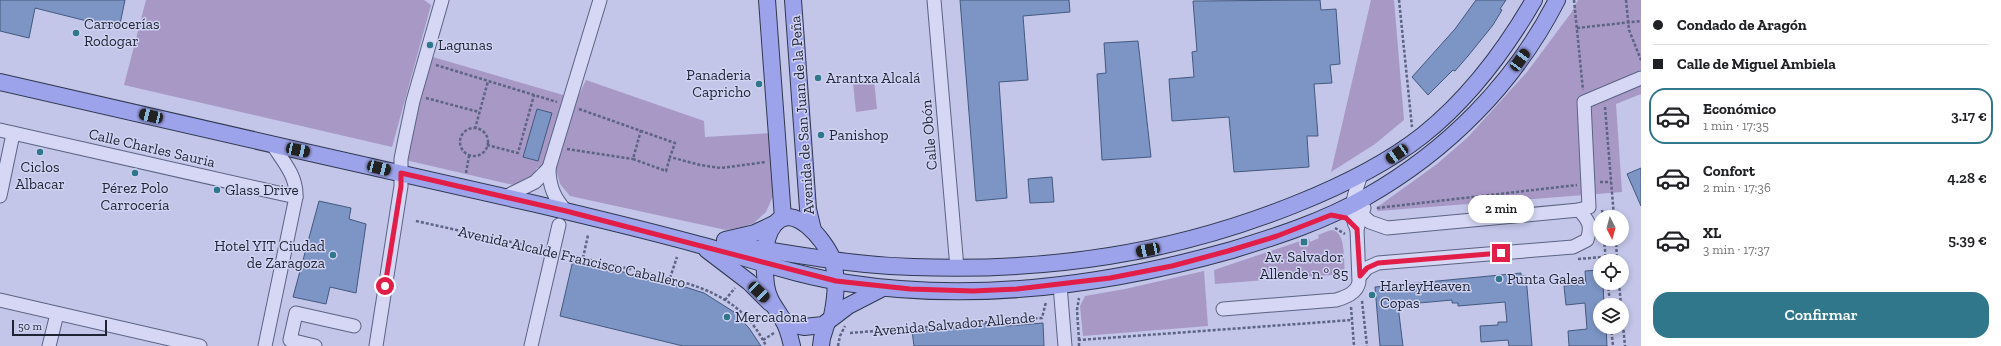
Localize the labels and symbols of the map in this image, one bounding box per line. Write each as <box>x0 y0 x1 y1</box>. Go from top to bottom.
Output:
place label: Carrocerías Rodogar <box>84 15 160 50</box>
street label: Avenida de San Juan de la Peña <box>786 15 818 215</box>
marker: Carrocerías Rodogar <box>71 28 81 38</box>
place label: Lagunas <box>438 36 492 54</box>
marker: Lagunas <box>425 40 435 50</box>
car <box>1508 47 1532 73</box>
place label: Panaderia Capricho <box>686 66 751 101</box>
place label: Arantxa Alcalá <box>826 69 920 87</box>
marker: Arantxa Alcalá <box>813 73 823 83</box>
marker: Panaderia Capricho <box>754 79 764 89</box>
street label: Calle Obón <box>917 99 941 171</box>
car <box>138 107 164 125</box>
street label: Calle Charles Sauria <box>87 125 217 171</box>
place label: Panishop <box>829 126 888 144</box>
marker: Panishop <box>816 130 826 140</box>
car <box>285 142 311 158</box>
car <box>1384 142 1410 166</box>
marker: Ciclos Albacar <box>35 147 45 157</box>
place label: Ciclos Albacar <box>15 158 65 193</box>
car <box>366 159 392 177</box>
marker: Pérez Polo Carrocería <box>130 168 140 178</box>
place label: Pérez Polo Carrocería <box>101 179 169 214</box>
place label: Glass Drive <box>225 181 298 199</box>
marker: Glass Drive <box>212 185 222 195</box>
callout: 2 min <box>1468 195 1534 223</box>
north arrow <box>1593 210 1629 246</box>
street label: Avenida Alcalde Francisco Caballero <box>457 222 688 292</box>
place label: Hotel YIT Ciudad de Zaragoza <box>214 237 326 272</box>
marker: Av. Salvador Allende n.º 85 <box>1299 237 1309 247</box>
car <box>1135 242 1161 258</box>
route end <box>1492 244 1510 262</box>
place label: Av. Salvador Allende n.º 85 <box>1260 248 1349 283</box>
marker: Hotel YIT Ciudad de Zaragoza <box>328 250 338 260</box>
place label: Punta Galea <box>1507 270 1585 288</box>
marker: Punta Galea <box>1494 274 1504 284</box>
route start <box>376 277 394 295</box>
place label: HarleyHeaven Copas <box>1380 277 1471 312</box>
car <box>746 279 772 305</box>
marker: HarleyHeaven Copas <box>1367 290 1377 300</box>
place label: Mercadona <box>735 308 807 326</box>
street label: Avenida Salvador Allende <box>872 308 1036 340</box>
marker: Mercadona <box>722 312 732 322</box>
scale bar <box>12 318 107 337</box>

